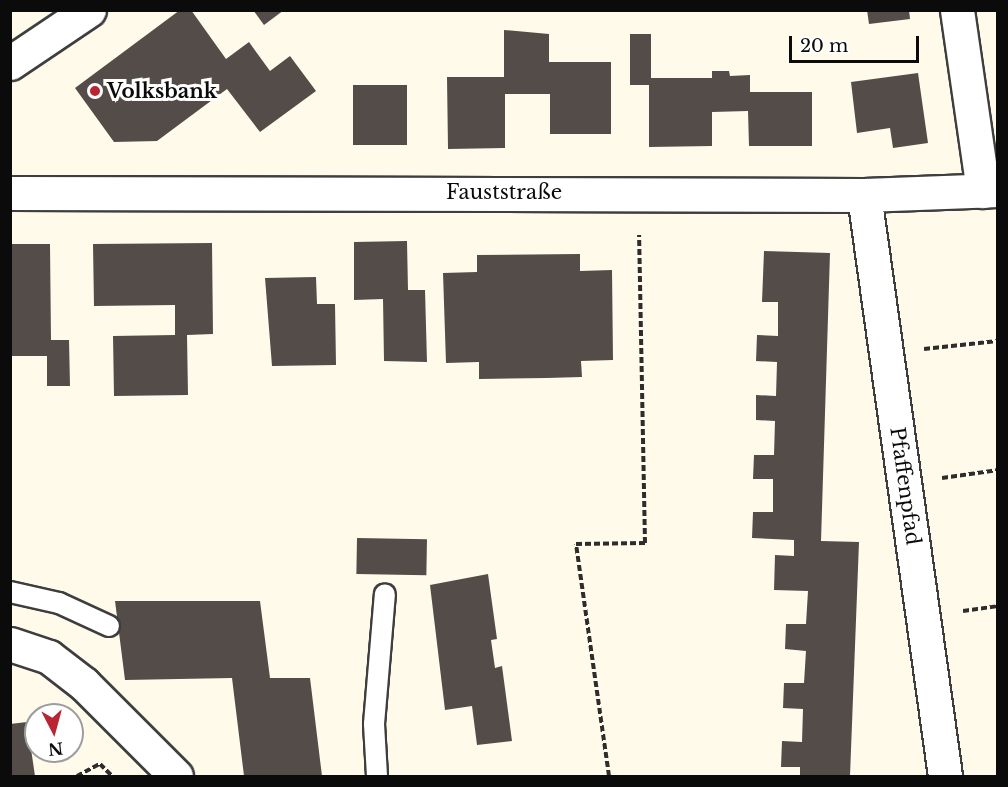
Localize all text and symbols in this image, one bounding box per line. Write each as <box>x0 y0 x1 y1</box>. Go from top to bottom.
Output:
scale bar <box>792 24 922 62</box>
text: 20 m <box>800 35 848 57</box>
place label: Volksbank <box>107 79 217 103</box>
marker: Volksbank <box>88 84 102 98</box>
street label: Fauststraße <box>446 180 562 204</box>
street label: Pfaffenpfad <box>885 425 925 547</box>
north arrow <box>24 703 84 763</box>
text: N <box>47 738 64 760</box>

